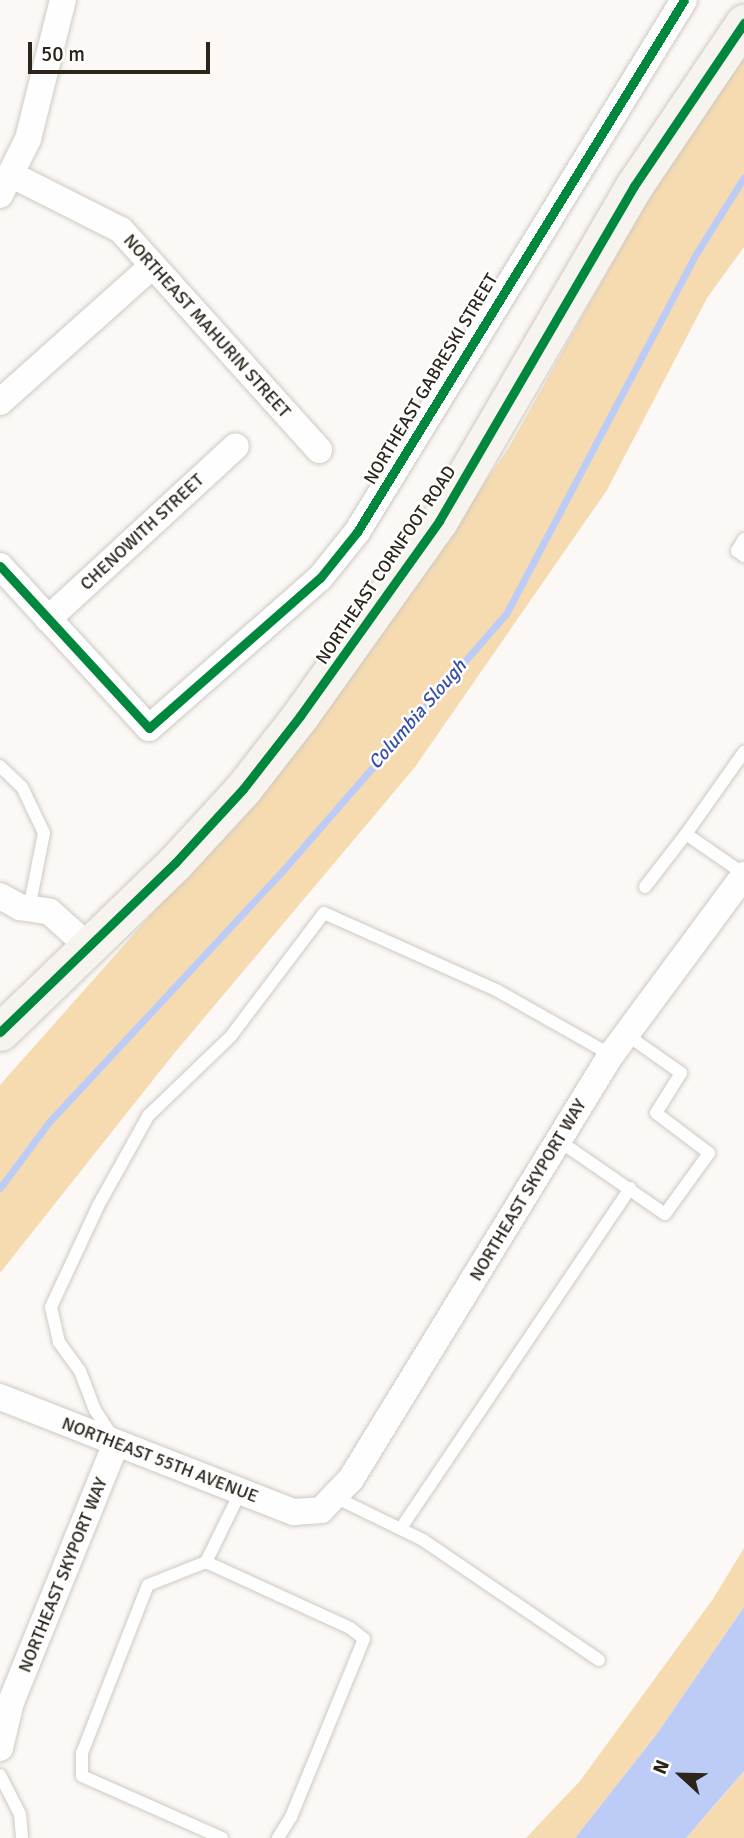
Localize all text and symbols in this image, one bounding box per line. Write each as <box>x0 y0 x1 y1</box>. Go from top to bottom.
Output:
scale bar <box>32 28 214 72</box>
text: 50 m <box>41 41 85 67</box>
street label: NORTHEAST MAHURIN STREET <box>119 230 295 422</box>
street label: NORTHEAST GABRESKI STREET <box>359 270 503 488</box>
street label: NORTHEAST CORNFOOT ROAD <box>311 462 461 668</box>
street label: CHENOWITH STREET <box>76 469 208 595</box>
water label: Columbia Slough <box>364 656 472 774</box>
street label: NORTHEAST SKYPORT WAY <box>465 1095 591 1285</box>
street label: NORTHEAST 55TH AVENUE <box>59 1413 261 1507</box>
street label: NORTHEAST SKYPORT WAY <box>14 1474 112 1676</box>
north arrow <box>646 1740 716 1810</box>
text: N <box>648 1757 675 1778</box>

